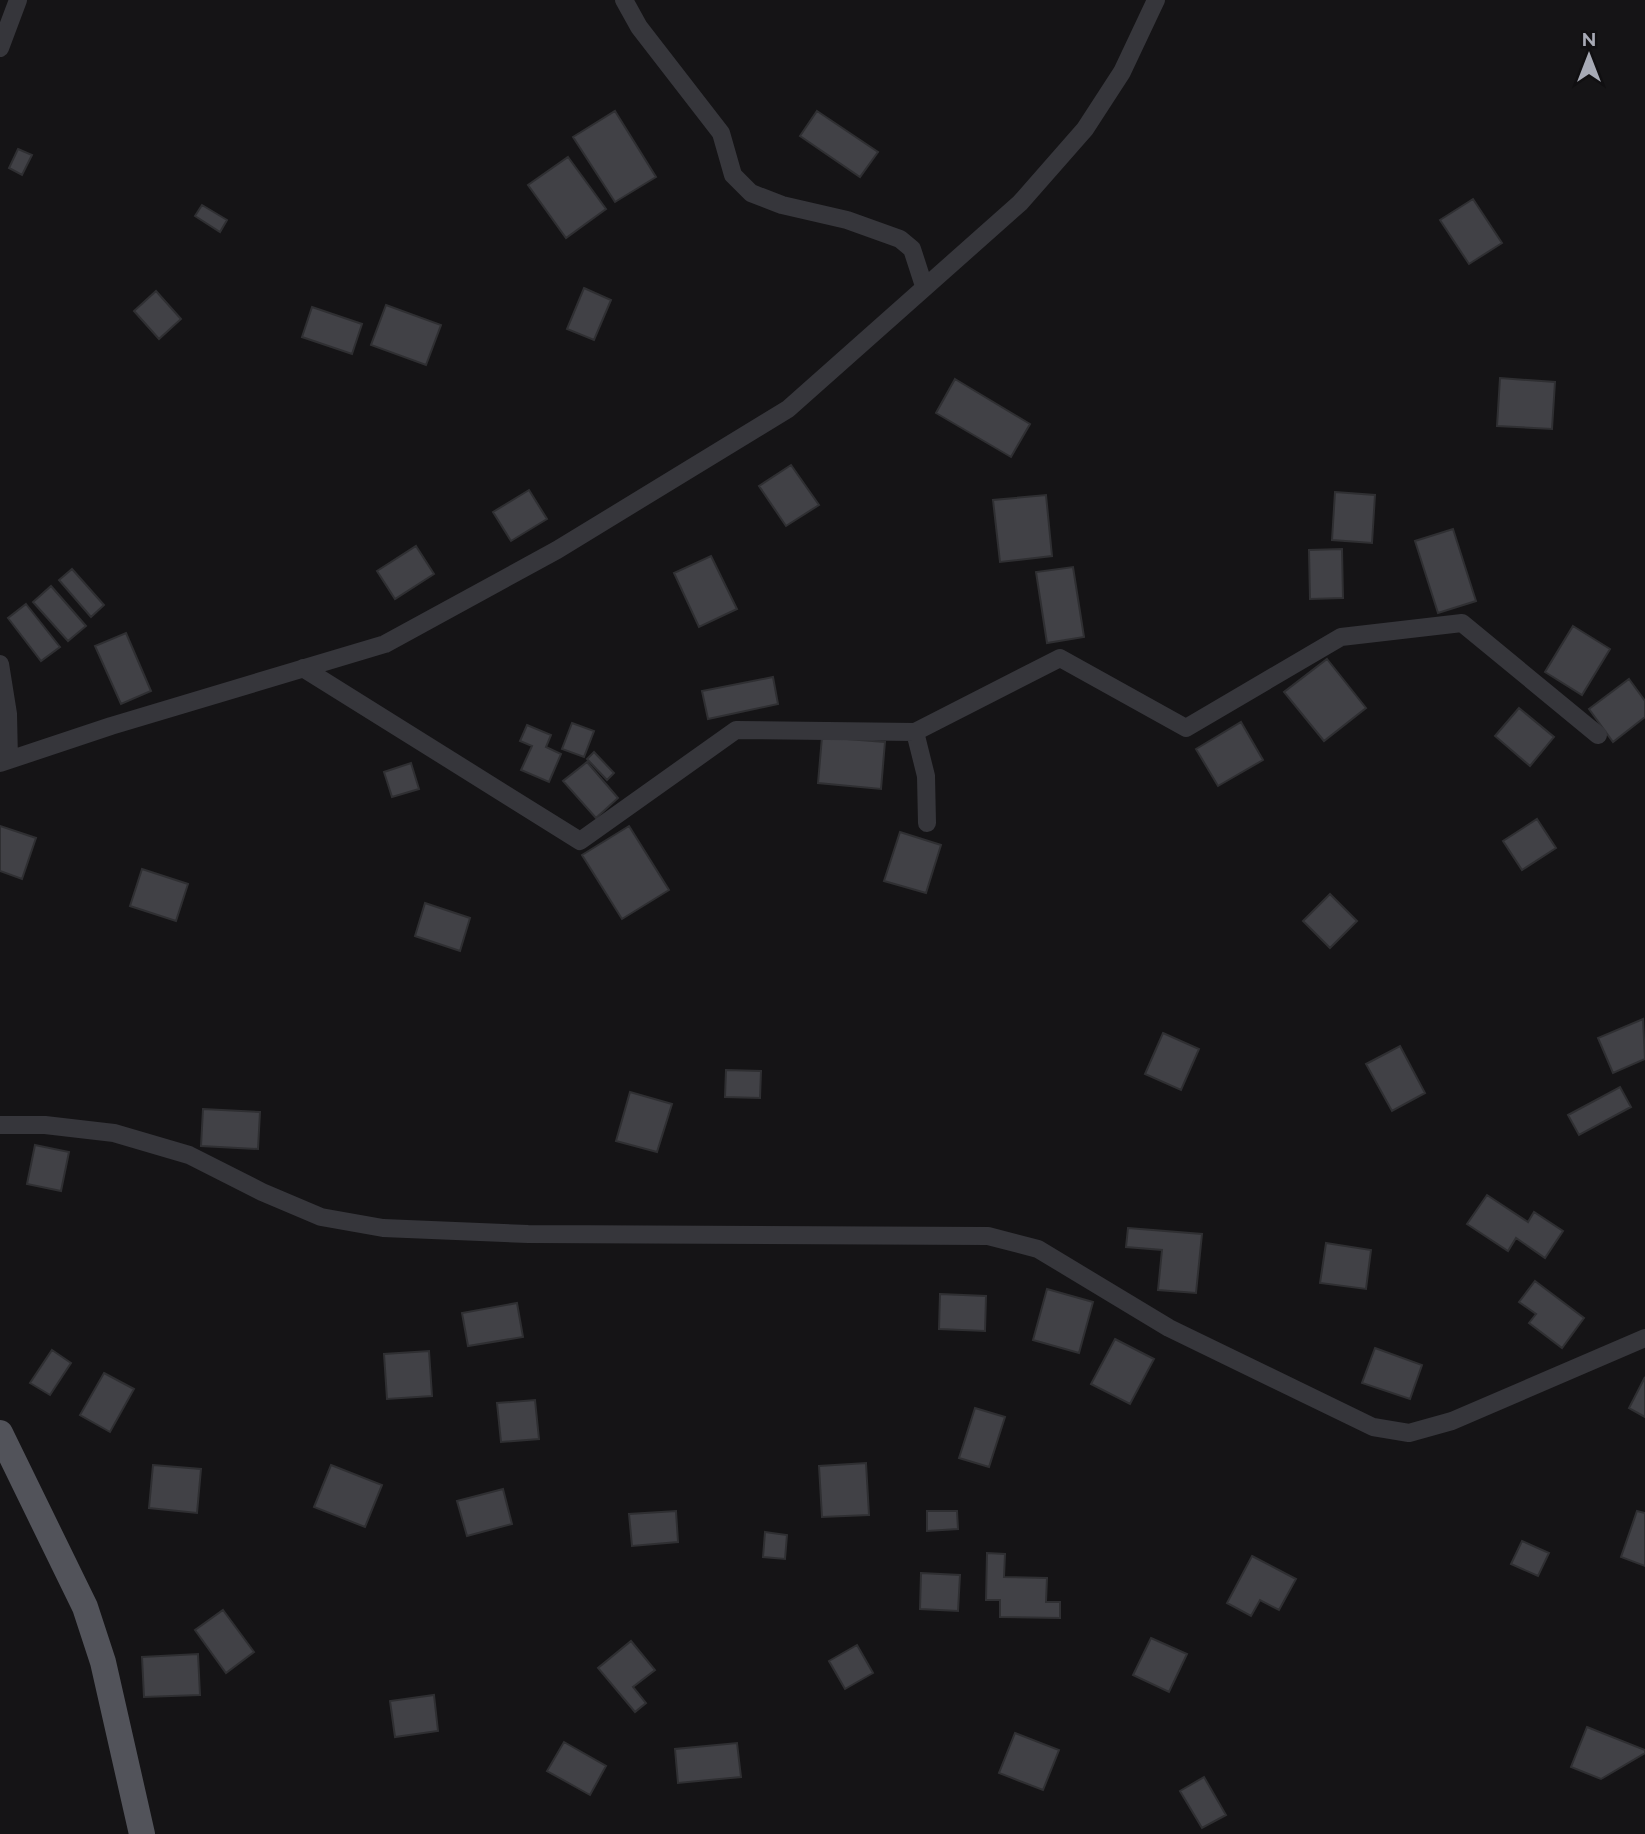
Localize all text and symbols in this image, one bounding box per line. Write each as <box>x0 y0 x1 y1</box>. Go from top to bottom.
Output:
north arrow <box>1554 21 1624 91</box>
text: N <box>1582 28 1596 50</box>

